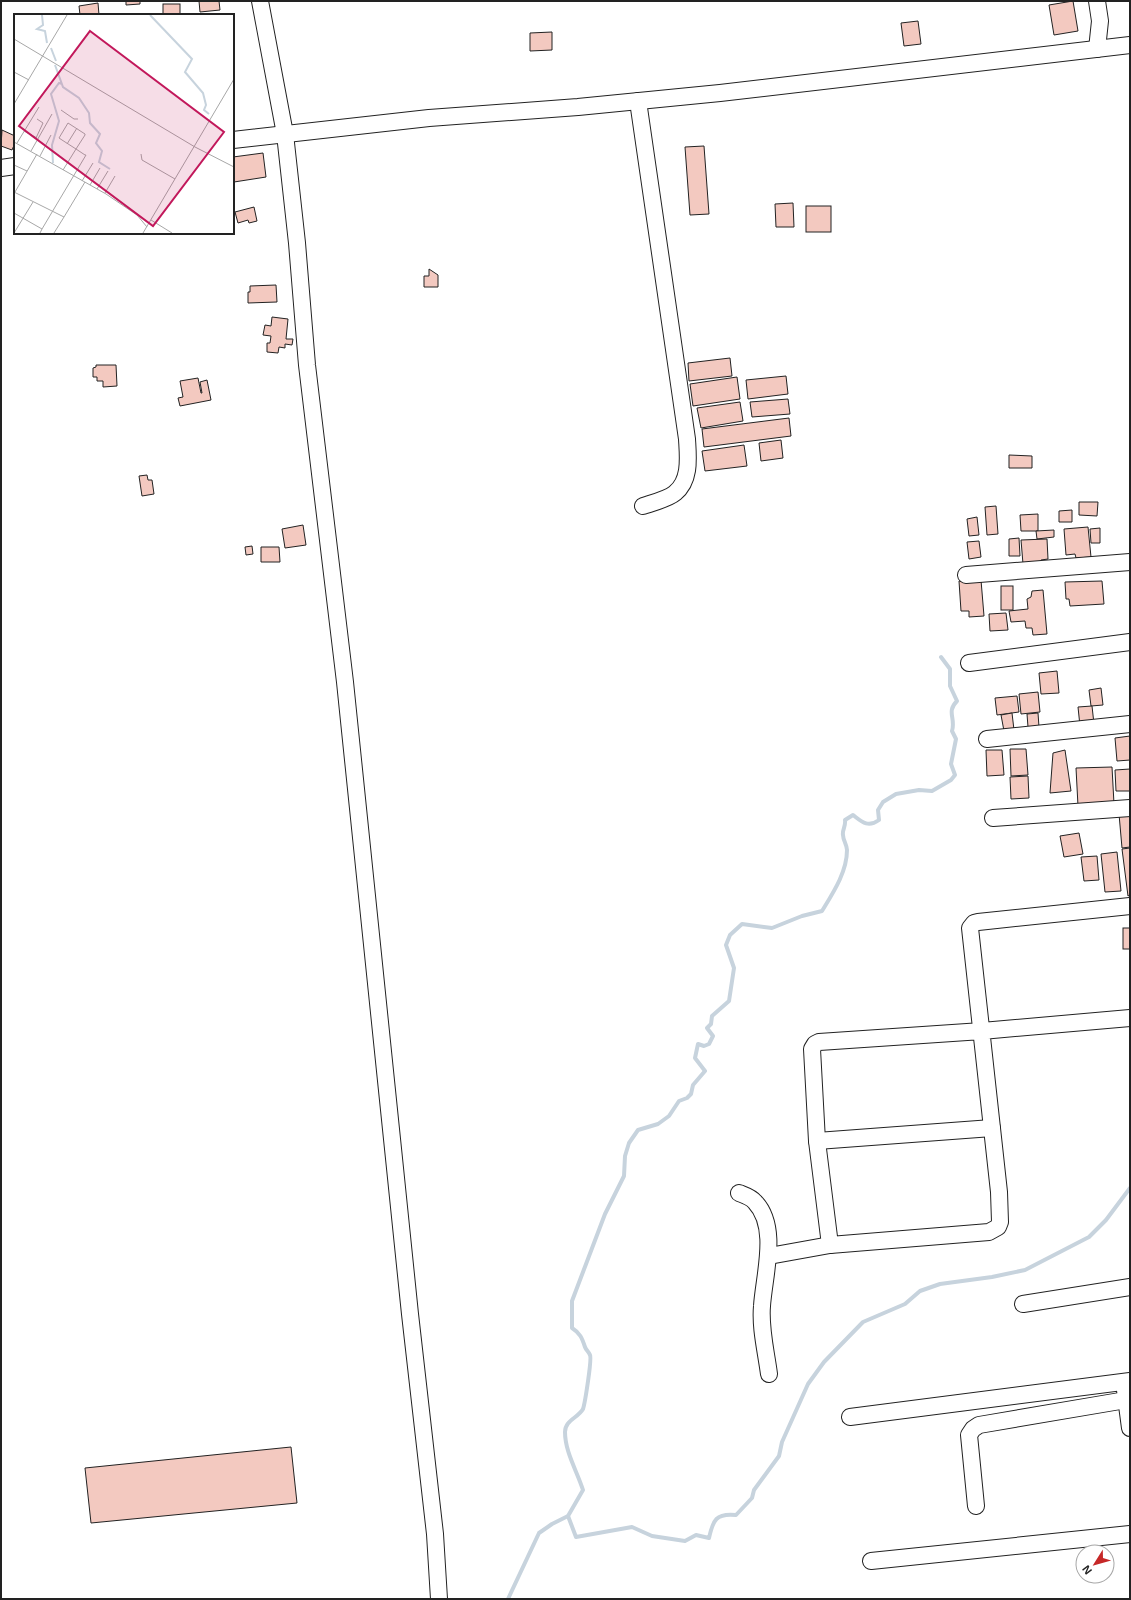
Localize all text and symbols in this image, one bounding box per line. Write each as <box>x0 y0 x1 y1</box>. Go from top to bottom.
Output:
inset map <box>14 14 234 234</box>
north arrow <box>1075 1544 1115 1584</box>
text: N <box>1080 1563 1094 1577</box>

